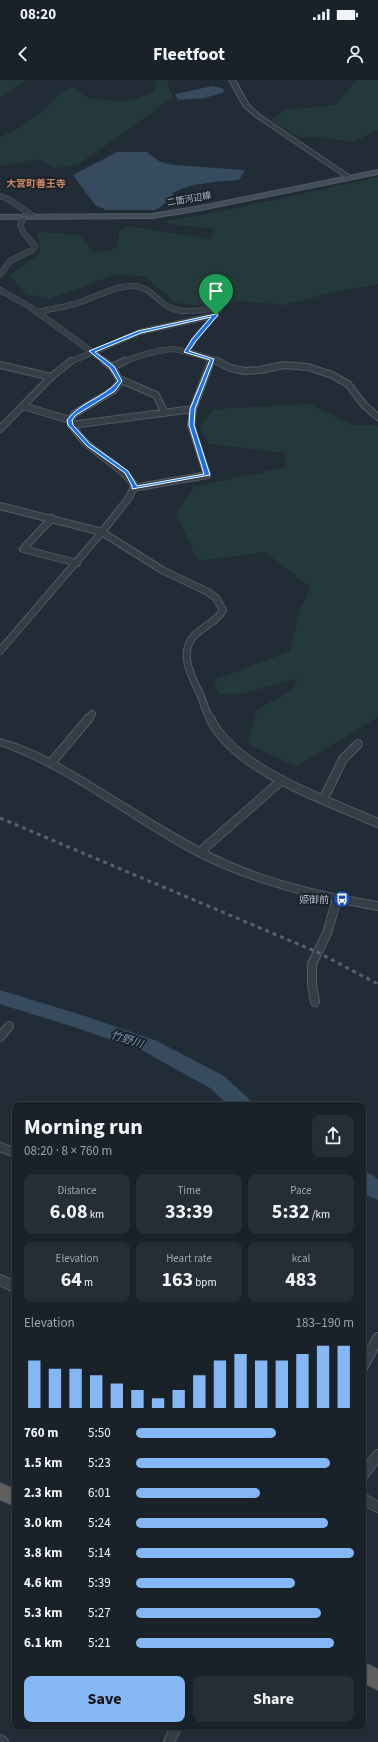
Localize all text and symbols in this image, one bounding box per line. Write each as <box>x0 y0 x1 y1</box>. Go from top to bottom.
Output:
text: 08:20 <box>20 4 56 25</box>
text: Fleetfoot <box>153 42 225 67</box>
icon: back <box>12 43 34 65</box>
icon: person <box>344 43 366 65</box>
district label: 大宮町善王寺 <box>6 177 66 191</box>
street label: 二箇河辺線 <box>166 189 213 210</box>
pin <box>199 274 233 315</box>
icon: arrive <box>205 280 227 302</box>
bus stop icon: 姫御前 <box>332 889 352 909</box>
place label: 姫御前 <box>299 893 329 907</box>
water label: 竹野川 <box>109 1027 146 1052</box>
text: Morning run <box>24 1111 143 1143</box>
button: share <box>312 1115 354 1157</box>
text: 08:20 · 8 × 760 m <box>24 1142 112 1160</box>
text: Distance <box>57 1183 97 1198</box>
text: Time <box>177 1183 201 1198</box>
text: Pace <box>290 1183 312 1198</box>
text: 6.08 <box>50 1198 87 1226</box>
text: 33:39 <box>165 1198 213 1226</box>
text: 5:32 <box>272 1198 310 1226</box>
text: km <box>87 1207 104 1222</box>
text: /km <box>310 1207 330 1222</box>
text: Elevation <box>56 1251 98 1266</box>
text: Heart rate <box>166 1251 212 1266</box>
text: kcal <box>292 1251 310 1266</box>
text: 64 <box>61 1266 82 1294</box>
text: 163 <box>161 1266 193 1294</box>
text: 483 <box>285 1266 317 1294</box>
text: m <box>82 1275 93 1290</box>
text: bpm <box>193 1275 217 1290</box>
text: Elevation <box>24 1314 75 1332</box>
text: 183–190 m <box>296 1314 354 1332</box>
text: 760 m <box>24 1424 58 1442</box>
text: 5:50 <box>88 1424 111 1442</box>
text: 1.5 km <box>24 1454 63 1472</box>
text: 5:23 <box>88 1454 111 1472</box>
text: 2.3 km <box>24 1484 63 1502</box>
text: 6:01 <box>88 1484 111 1502</box>
text: 3.0 km <box>24 1514 63 1532</box>
text: 5:24 <box>88 1514 111 1532</box>
text: 3.8 km <box>24 1544 63 1562</box>
text: 5:14 <box>88 1544 111 1562</box>
text: 4.6 km <box>24 1574 63 1592</box>
text: 5:39 <box>88 1574 111 1592</box>
text: 5.3 km <box>24 1604 63 1622</box>
text: 5:27 <box>88 1604 111 1622</box>
text: 6.1 km <box>24 1634 63 1652</box>
text: 5:21 <box>88 1634 111 1652</box>
button: Save <box>24 1676 185 1722</box>
button: Share <box>193 1676 354 1722</box>

